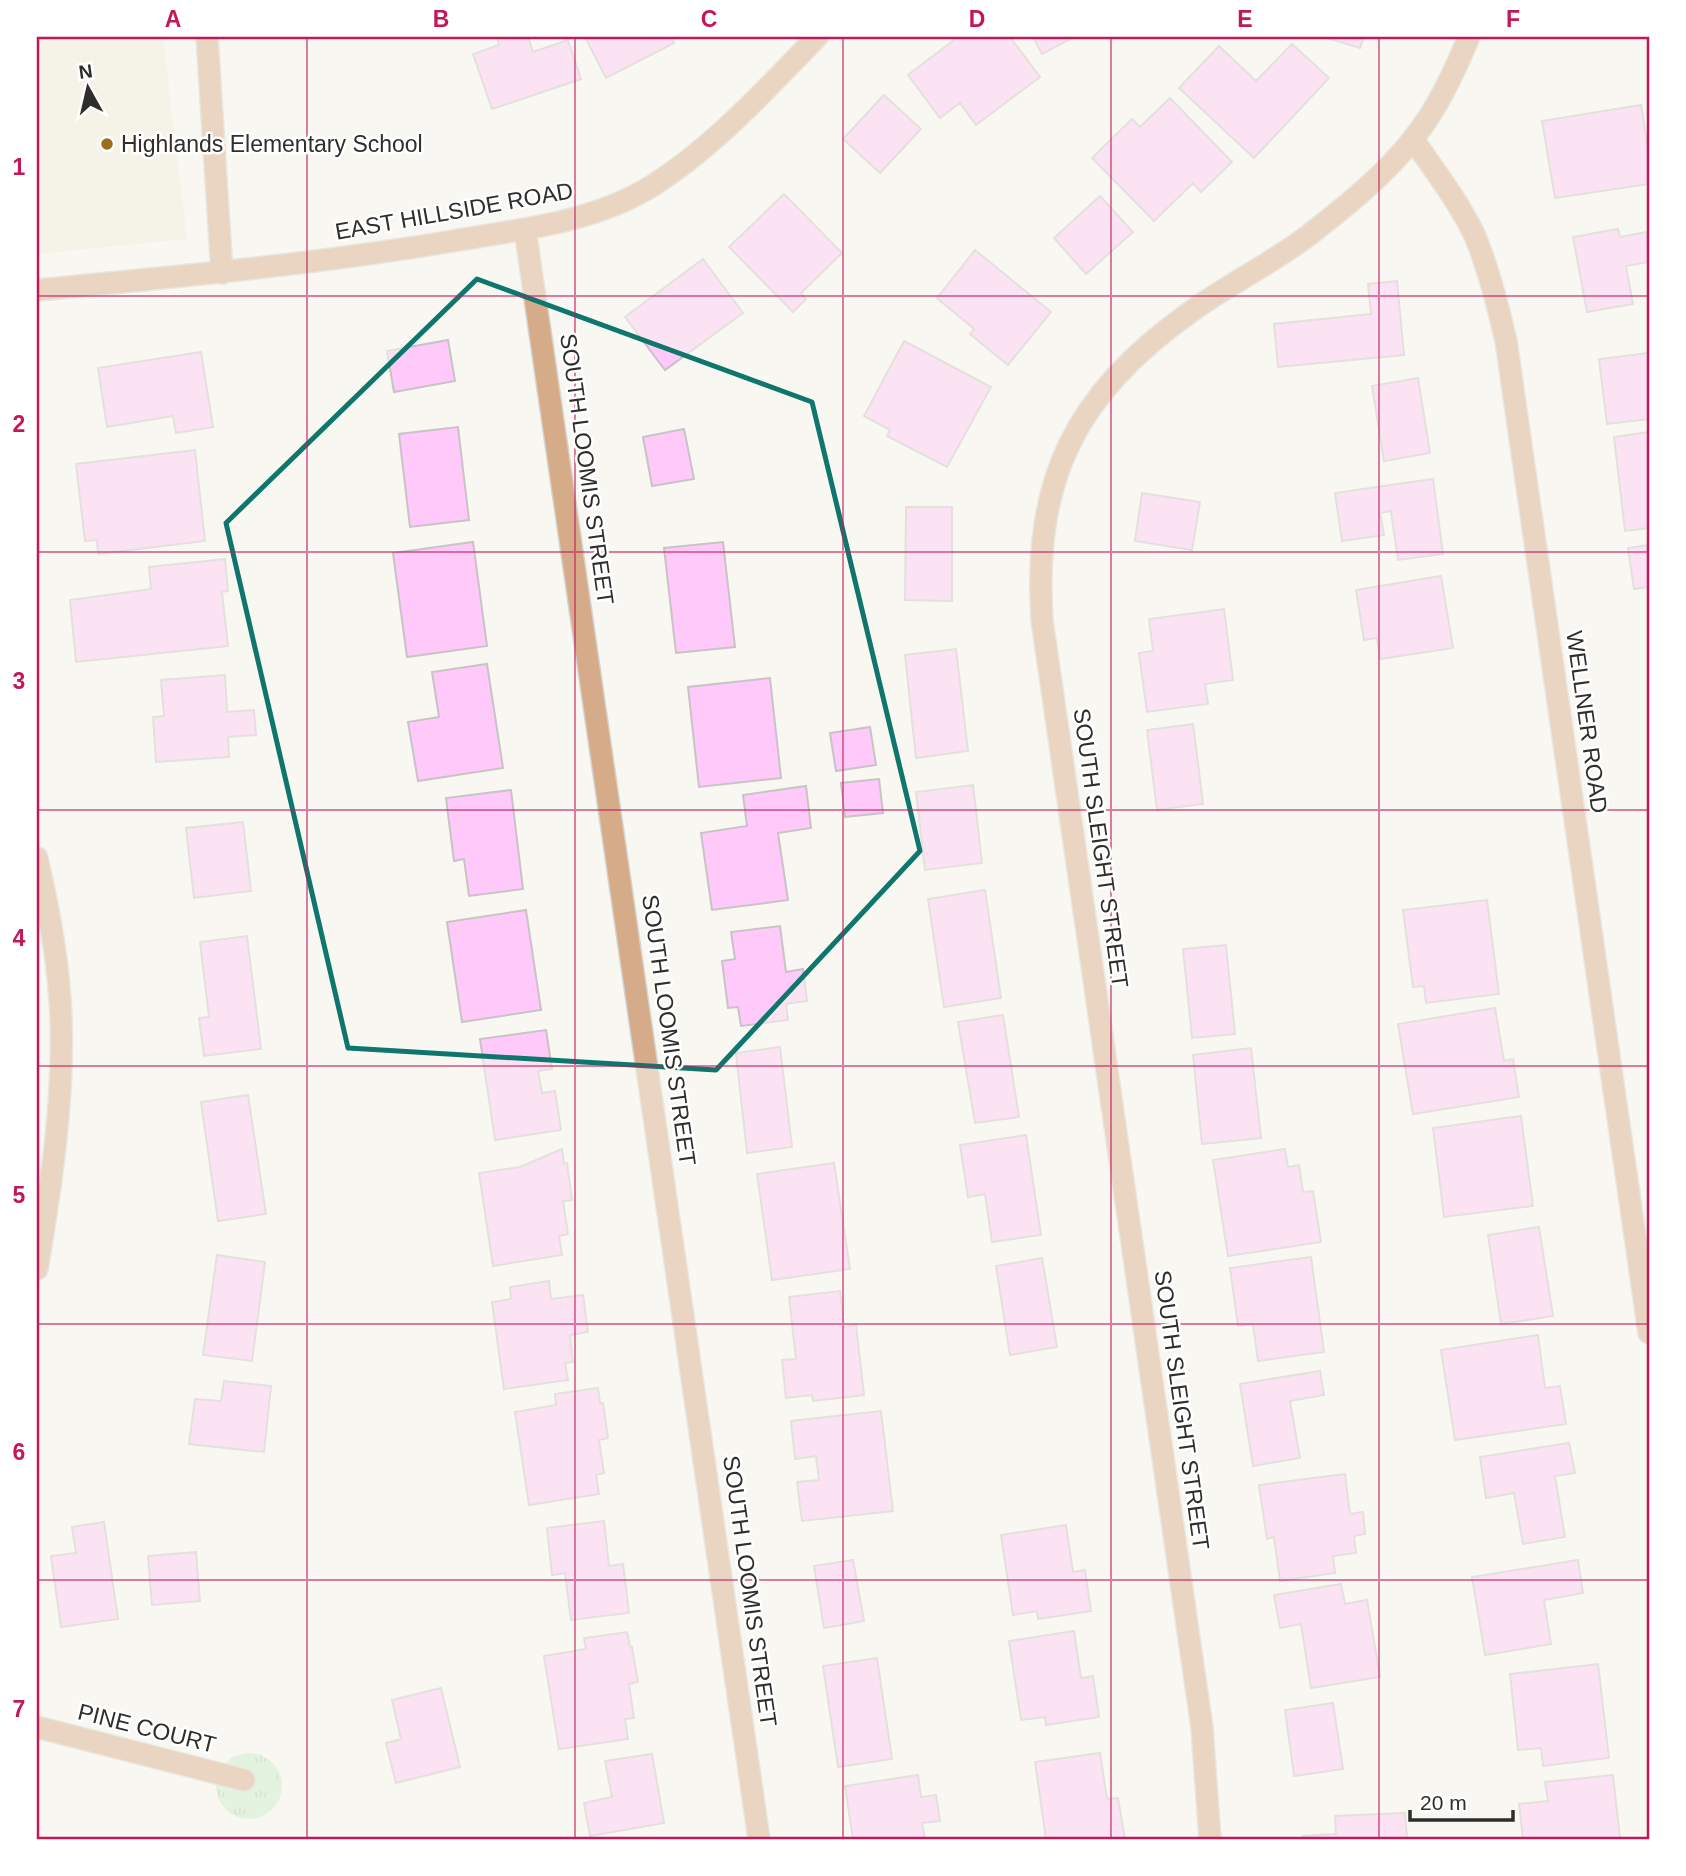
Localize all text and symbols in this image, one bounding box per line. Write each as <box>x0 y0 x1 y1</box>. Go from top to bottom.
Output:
text: A <box>165 6 181 32</box>
text: B <box>433 6 449 32</box>
text: C <box>701 6 717 32</box>
text: D <box>969 6 985 32</box>
text: E <box>1237 6 1253 32</box>
text: F <box>1506 6 1520 32</box>
north arrow <box>52 52 122 122</box>
text: N <box>77 60 94 83</box>
place label: Highlands Elementary School <box>121 131 423 157</box>
marker: Highlands Elementary School <box>99 136 115 152</box>
text: 1 <box>13 154 26 180</box>
street label: EAST HILLSIDE ROAD <box>333 177 575 245</box>
street label: SOUTH LOOMIS STREET <box>555 332 619 606</box>
text: 2 <box>13 411 25 437</box>
street label: WELLNER ROAD <box>1561 629 1613 815</box>
text: 3 <box>13 668 25 694</box>
street label: SOUTH SLEIGHT STREET <box>1069 707 1133 989</box>
street label: SOUTH LOOMIS STREET <box>637 893 701 1167</box>
text: 4 <box>13 925 26 951</box>
text: 5 <box>13 1182 26 1208</box>
street label: SOUTH SLEIGHT STREET <box>1150 1269 1214 1551</box>
text: 6 <box>13 1439 25 1465</box>
street label: SOUTH LOOMIS STREET <box>718 1454 782 1728</box>
text: 7 <box>13 1696 25 1722</box>
street label: PINE COURT <box>75 1698 219 1758</box>
scale bar <box>1410 1778 1513 1822</box>
text: 20 m <box>1420 1791 1467 1814</box>

